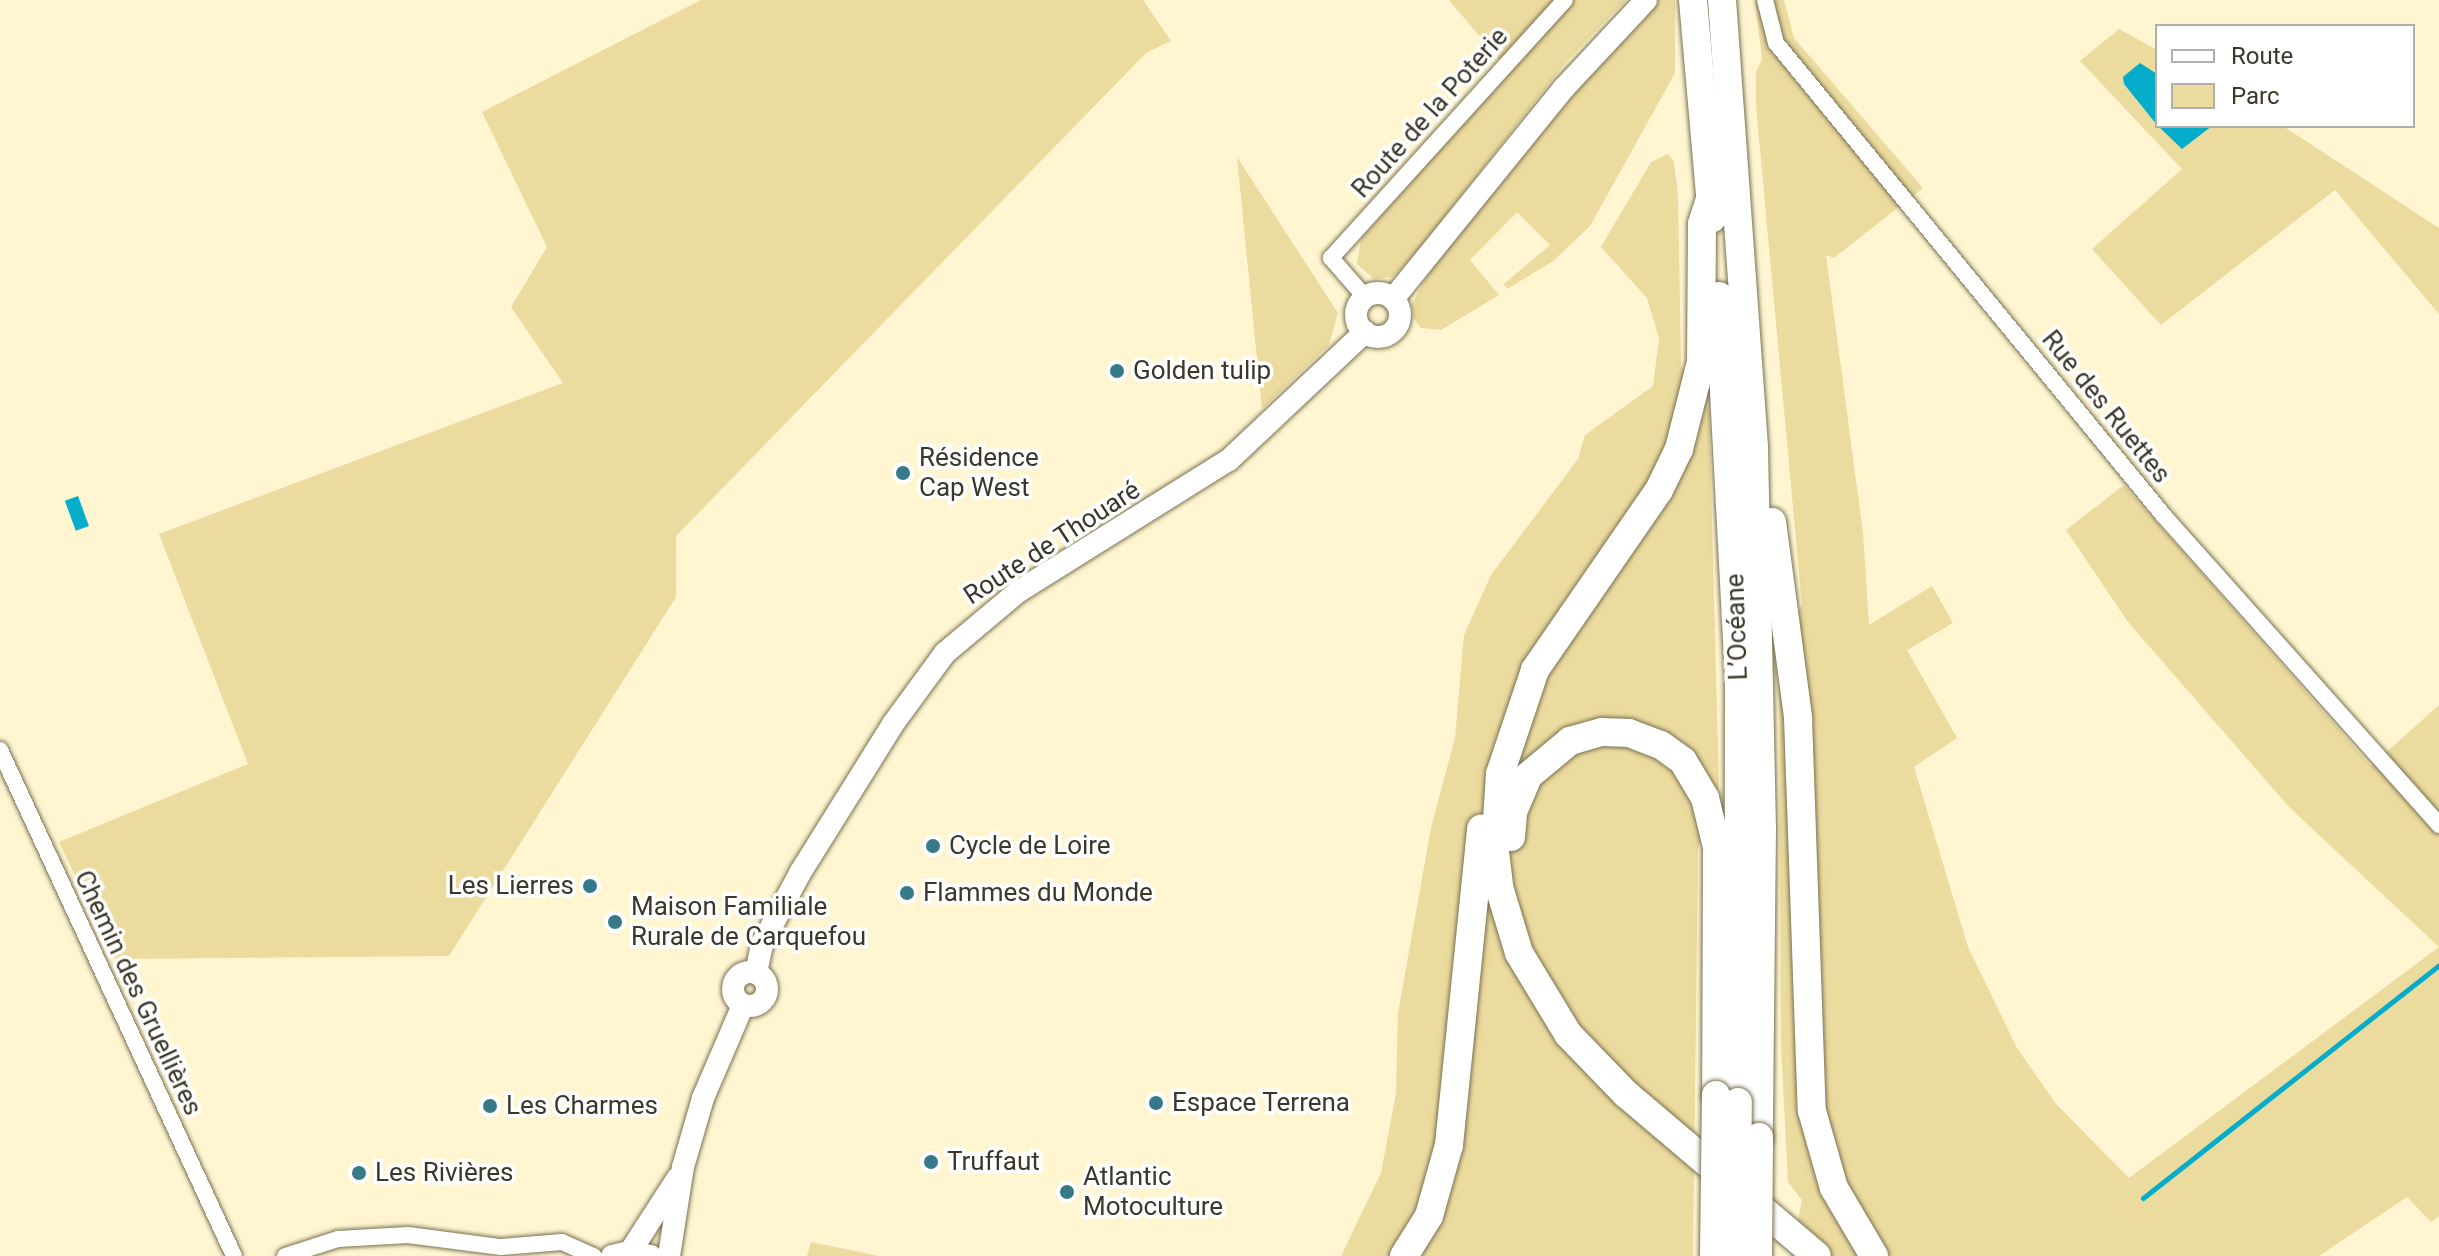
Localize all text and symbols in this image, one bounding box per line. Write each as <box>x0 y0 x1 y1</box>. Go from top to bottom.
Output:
street label: Route de la Poterie <box>1345 22 1515 204</box>
legend <box>2155 24 2415 128</box>
text: Route <box>2231 42 2293 70</box>
text: Parc <box>2231 82 2280 110</box>
street label: Rue des Ruettes <box>2035 324 2177 490</box>
place label: Golden tulip <box>1133 355 1271 387</box>
marker: Golden tulip <box>1108 362 1126 380</box>
place label: Résidence Cap West <box>919 442 1039 504</box>
marker: Résidence Cap West <box>894 464 912 482</box>
street label: Route de Thouaré <box>958 474 1146 612</box>
street label: L’Océane <box>1720 573 1754 681</box>
place label: Cycle de Loire <box>949 830 1111 862</box>
marker: Cycle de Loire <box>924 837 942 855</box>
street label: Chemin des Gruellières <box>68 866 208 1120</box>
place label: Les Lierres <box>448 870 574 902</box>
marker: Les Lierres <box>581 877 599 895</box>
place label: Flammes du Monde <box>923 877 1153 909</box>
marker: Flammes du Monde <box>898 884 916 902</box>
place label: Maison Familiale Rurale de Carquefou <box>631 891 866 952</box>
marker: Maison Familiale Rurale de Carquefou <box>606 913 624 931</box>
place label: Espace Terrena <box>1172 1087 1350 1119</box>
place label: Les Charmes <box>506 1090 658 1122</box>
marker: Espace Terrena <box>1147 1094 1165 1112</box>
marker: Les Charmes <box>481 1097 499 1115</box>
place label: Truffaut <box>947 1146 1040 1178</box>
marker: Truffaut <box>922 1153 940 1171</box>
place label: Les Rivières <box>375 1157 513 1189</box>
place label: Atlantic Motoculture <box>1083 1161 1223 1222</box>
marker: Les Rivières <box>350 1164 368 1182</box>
marker: Atlantic Motoculture <box>1058 1183 1076 1201</box>

